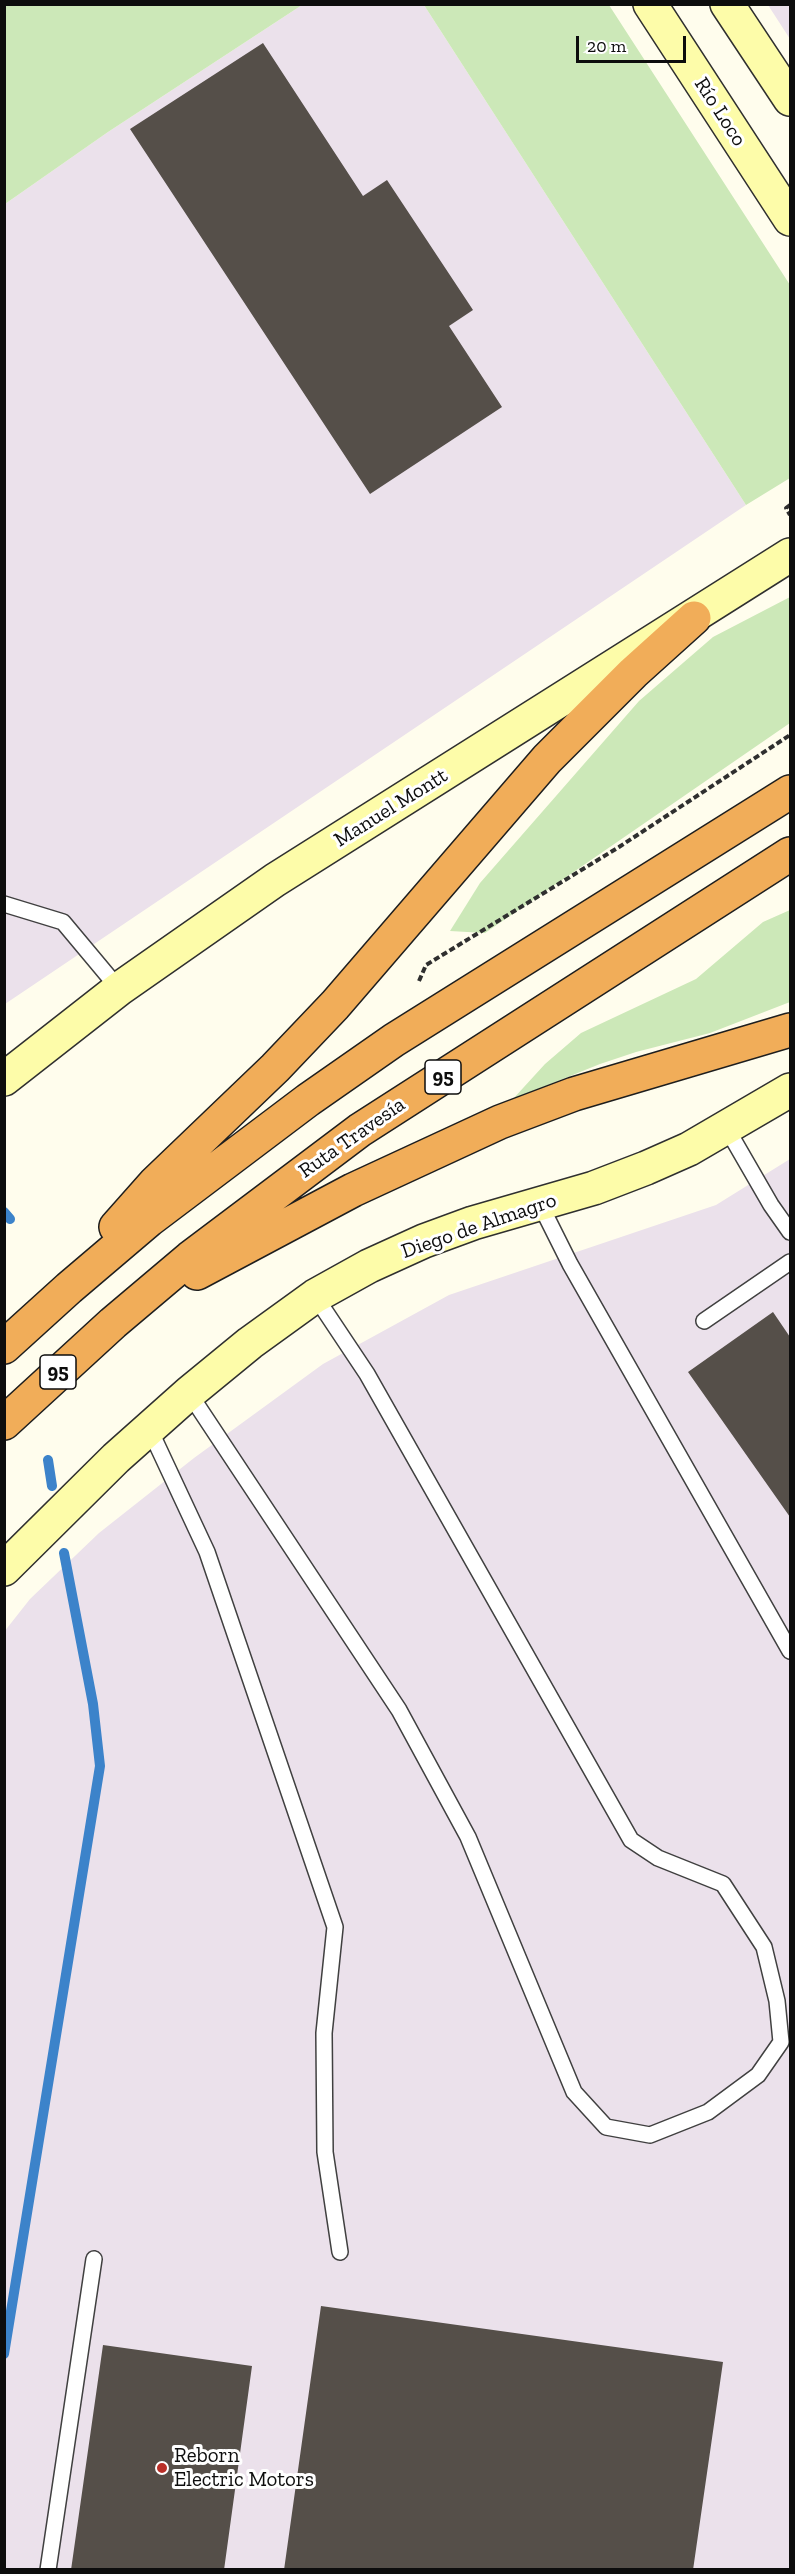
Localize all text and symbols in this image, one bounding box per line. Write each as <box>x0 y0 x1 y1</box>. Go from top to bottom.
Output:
scale bar <box>579 24 688 62</box>
text: 20 m <box>587 35 626 57</box>
street label: Río Loco <box>688 73 752 151</box>
street label: Manuel Montt <box>330 763 452 853</box>
road number: 95 <box>425 1060 461 1094</box>
street label: Ruta Travesía <box>294 1092 410 1184</box>
street label: Diego de Almagro <box>398 1188 560 1264</box>
road number: 95 <box>40 1355 76 1389</box>
place label: Reborn Electric Motors <box>174 2443 314 2493</box>
marker: Reborn Electric Motors <box>155 2461 169 2475</box>

